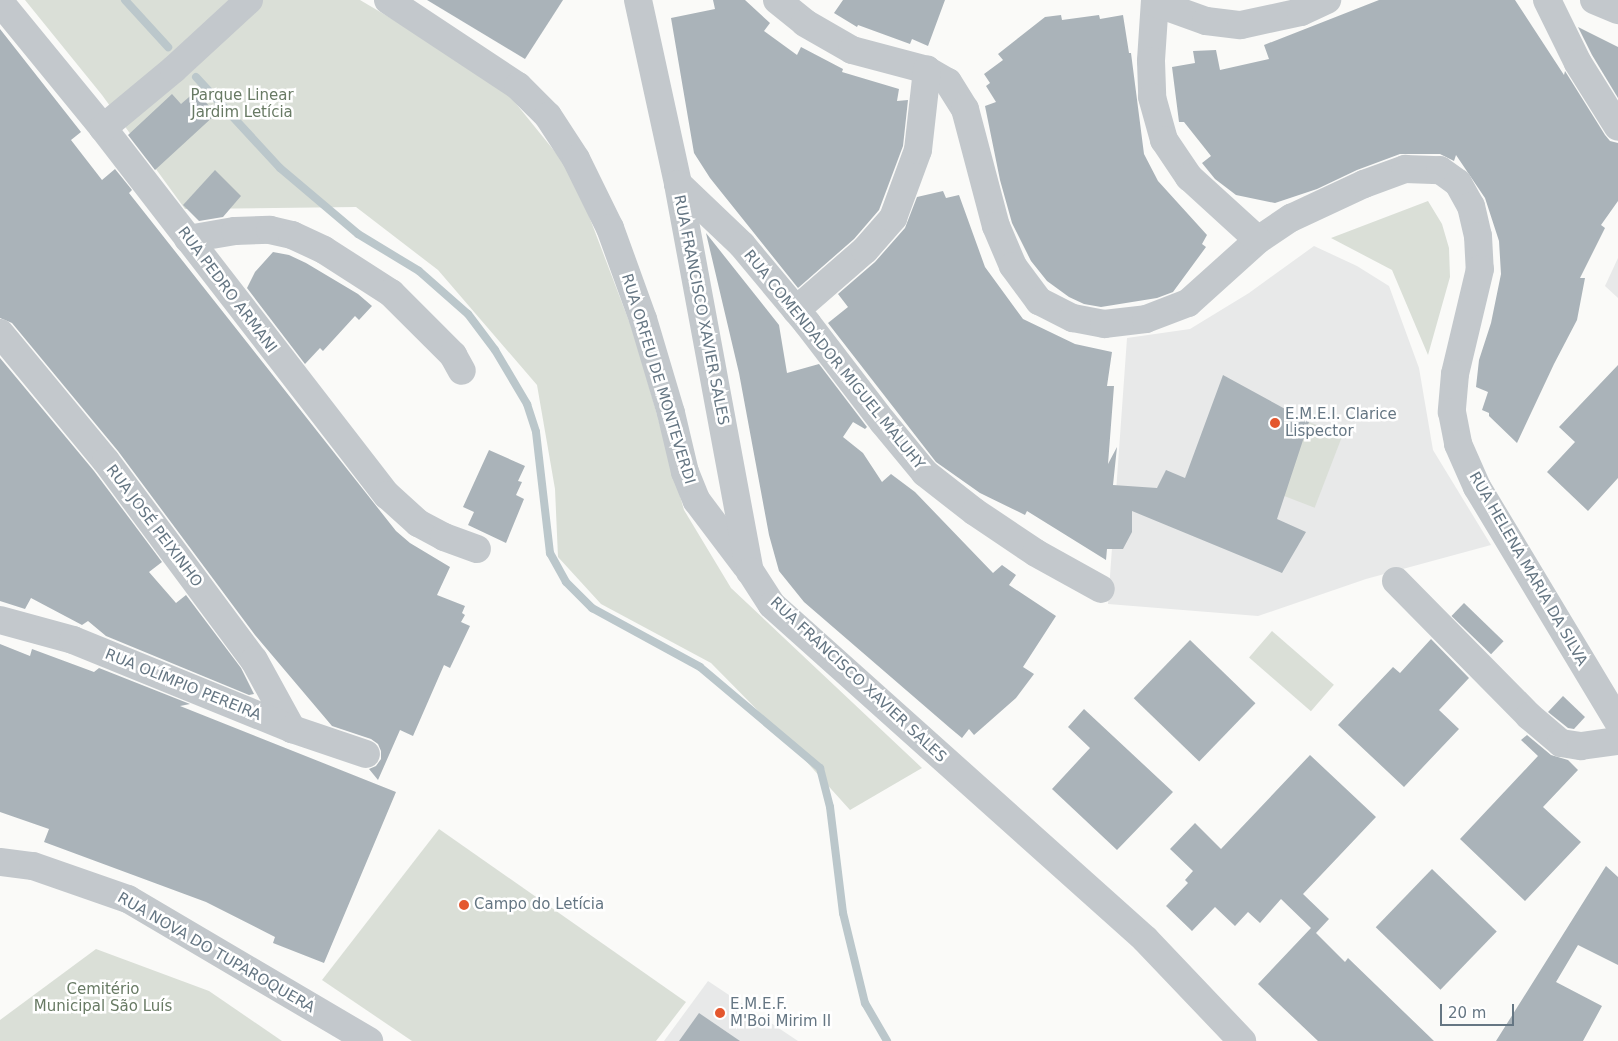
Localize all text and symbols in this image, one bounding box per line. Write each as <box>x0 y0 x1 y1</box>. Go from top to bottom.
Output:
park label: Parque Linear Jardim Letícia <box>190 86 294 121</box>
street label: RUA FRANCISCO XAVIER SALES <box>670 193 732 427</box>
street label: RUA PEDRO ARMANI <box>174 223 280 357</box>
street label: RUA COMENDADOR MIGUEL MALUHY <box>740 247 928 473</box>
street label: RUA ORFEU DE MONTEVERDI <box>617 272 699 486</box>
place label: E.M.E.I. Clarice Lispector <box>1285 405 1397 440</box>
marker: E.M.E.I. Clarice Lispector <box>1269 417 1281 429</box>
street label: RUA JOSÉ PEIXINHO <box>102 461 206 591</box>
street label: RUA HELENA MARIA DA SILVA <box>1465 469 1591 669</box>
street label: RUA FRANCISCO XAVIER SALES <box>766 594 950 766</box>
street label: RUA OLÍMPIO PEREIRA <box>102 645 264 725</box>
street label: RUA NOVA DO TUPAROQUERA <box>114 889 318 1017</box>
place label: Campo do Letícia <box>474 896 604 914</box>
marker: Campo do Letícia <box>458 899 470 911</box>
park label: Cemitério Municipal São Luís <box>34 980 172 1015</box>
scale bar <box>1443 994 1517 1026</box>
place label: E.M.E.F. M'Boi Mirim II <box>730 995 831 1030</box>
text: 20 m <box>1448 1004 1486 1022</box>
marker: E.M.E.F. M'Boi Mirim II <box>714 1007 726 1019</box>

